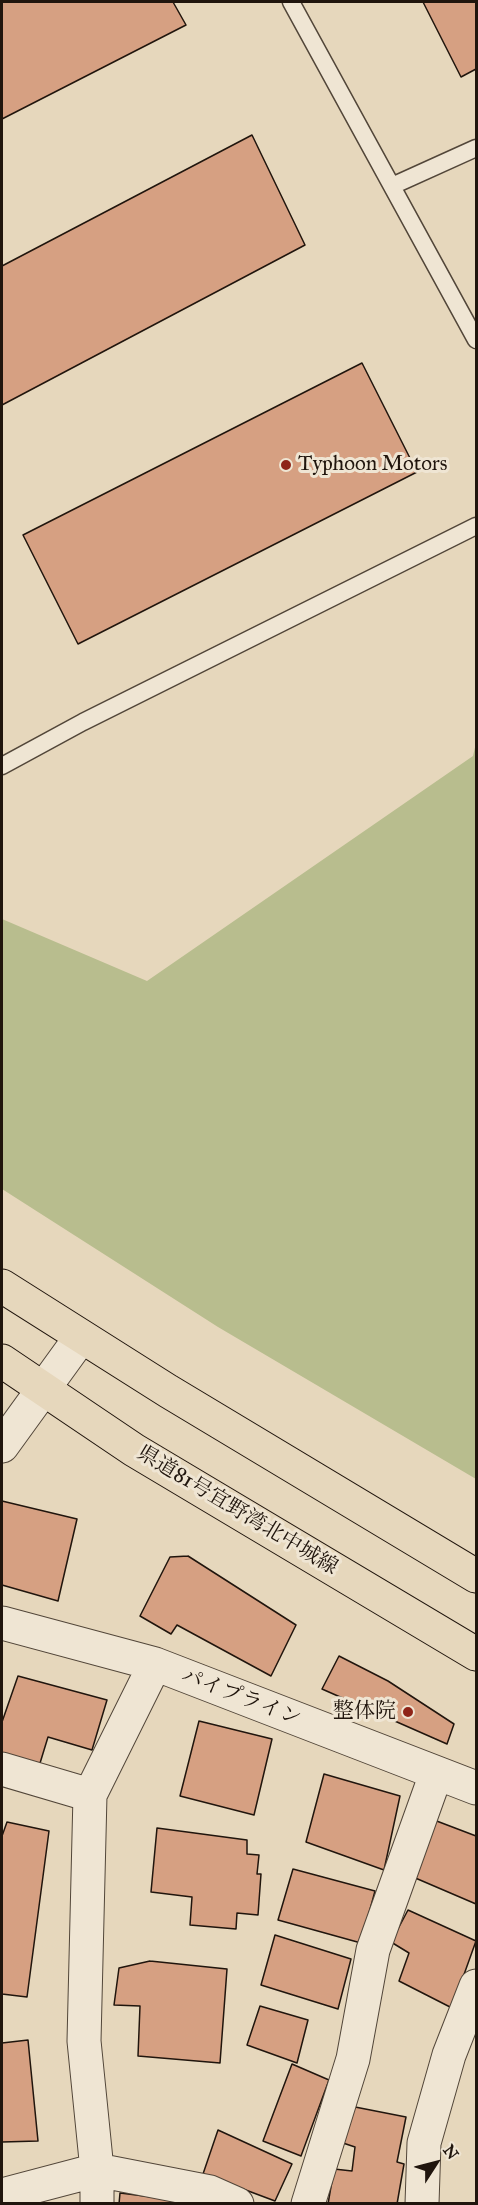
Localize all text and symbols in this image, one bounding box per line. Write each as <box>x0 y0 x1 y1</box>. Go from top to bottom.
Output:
place label: Typhoon Motors <box>298 452 447 478</box>
marker: Typhoon Motors <box>279 458 293 472</box>
street label: 県道81号宜野湾北中城線 <box>132 1441 342 1581</box>
street label: パイプライン <box>178 1664 304 1732</box>
place label: 整体院 <box>333 1699 396 1725</box>
marker: 整体院 <box>401 1705 415 1719</box>
north arrow <box>406 2133 466 2193</box>
text: N <box>439 2141 463 2163</box>

